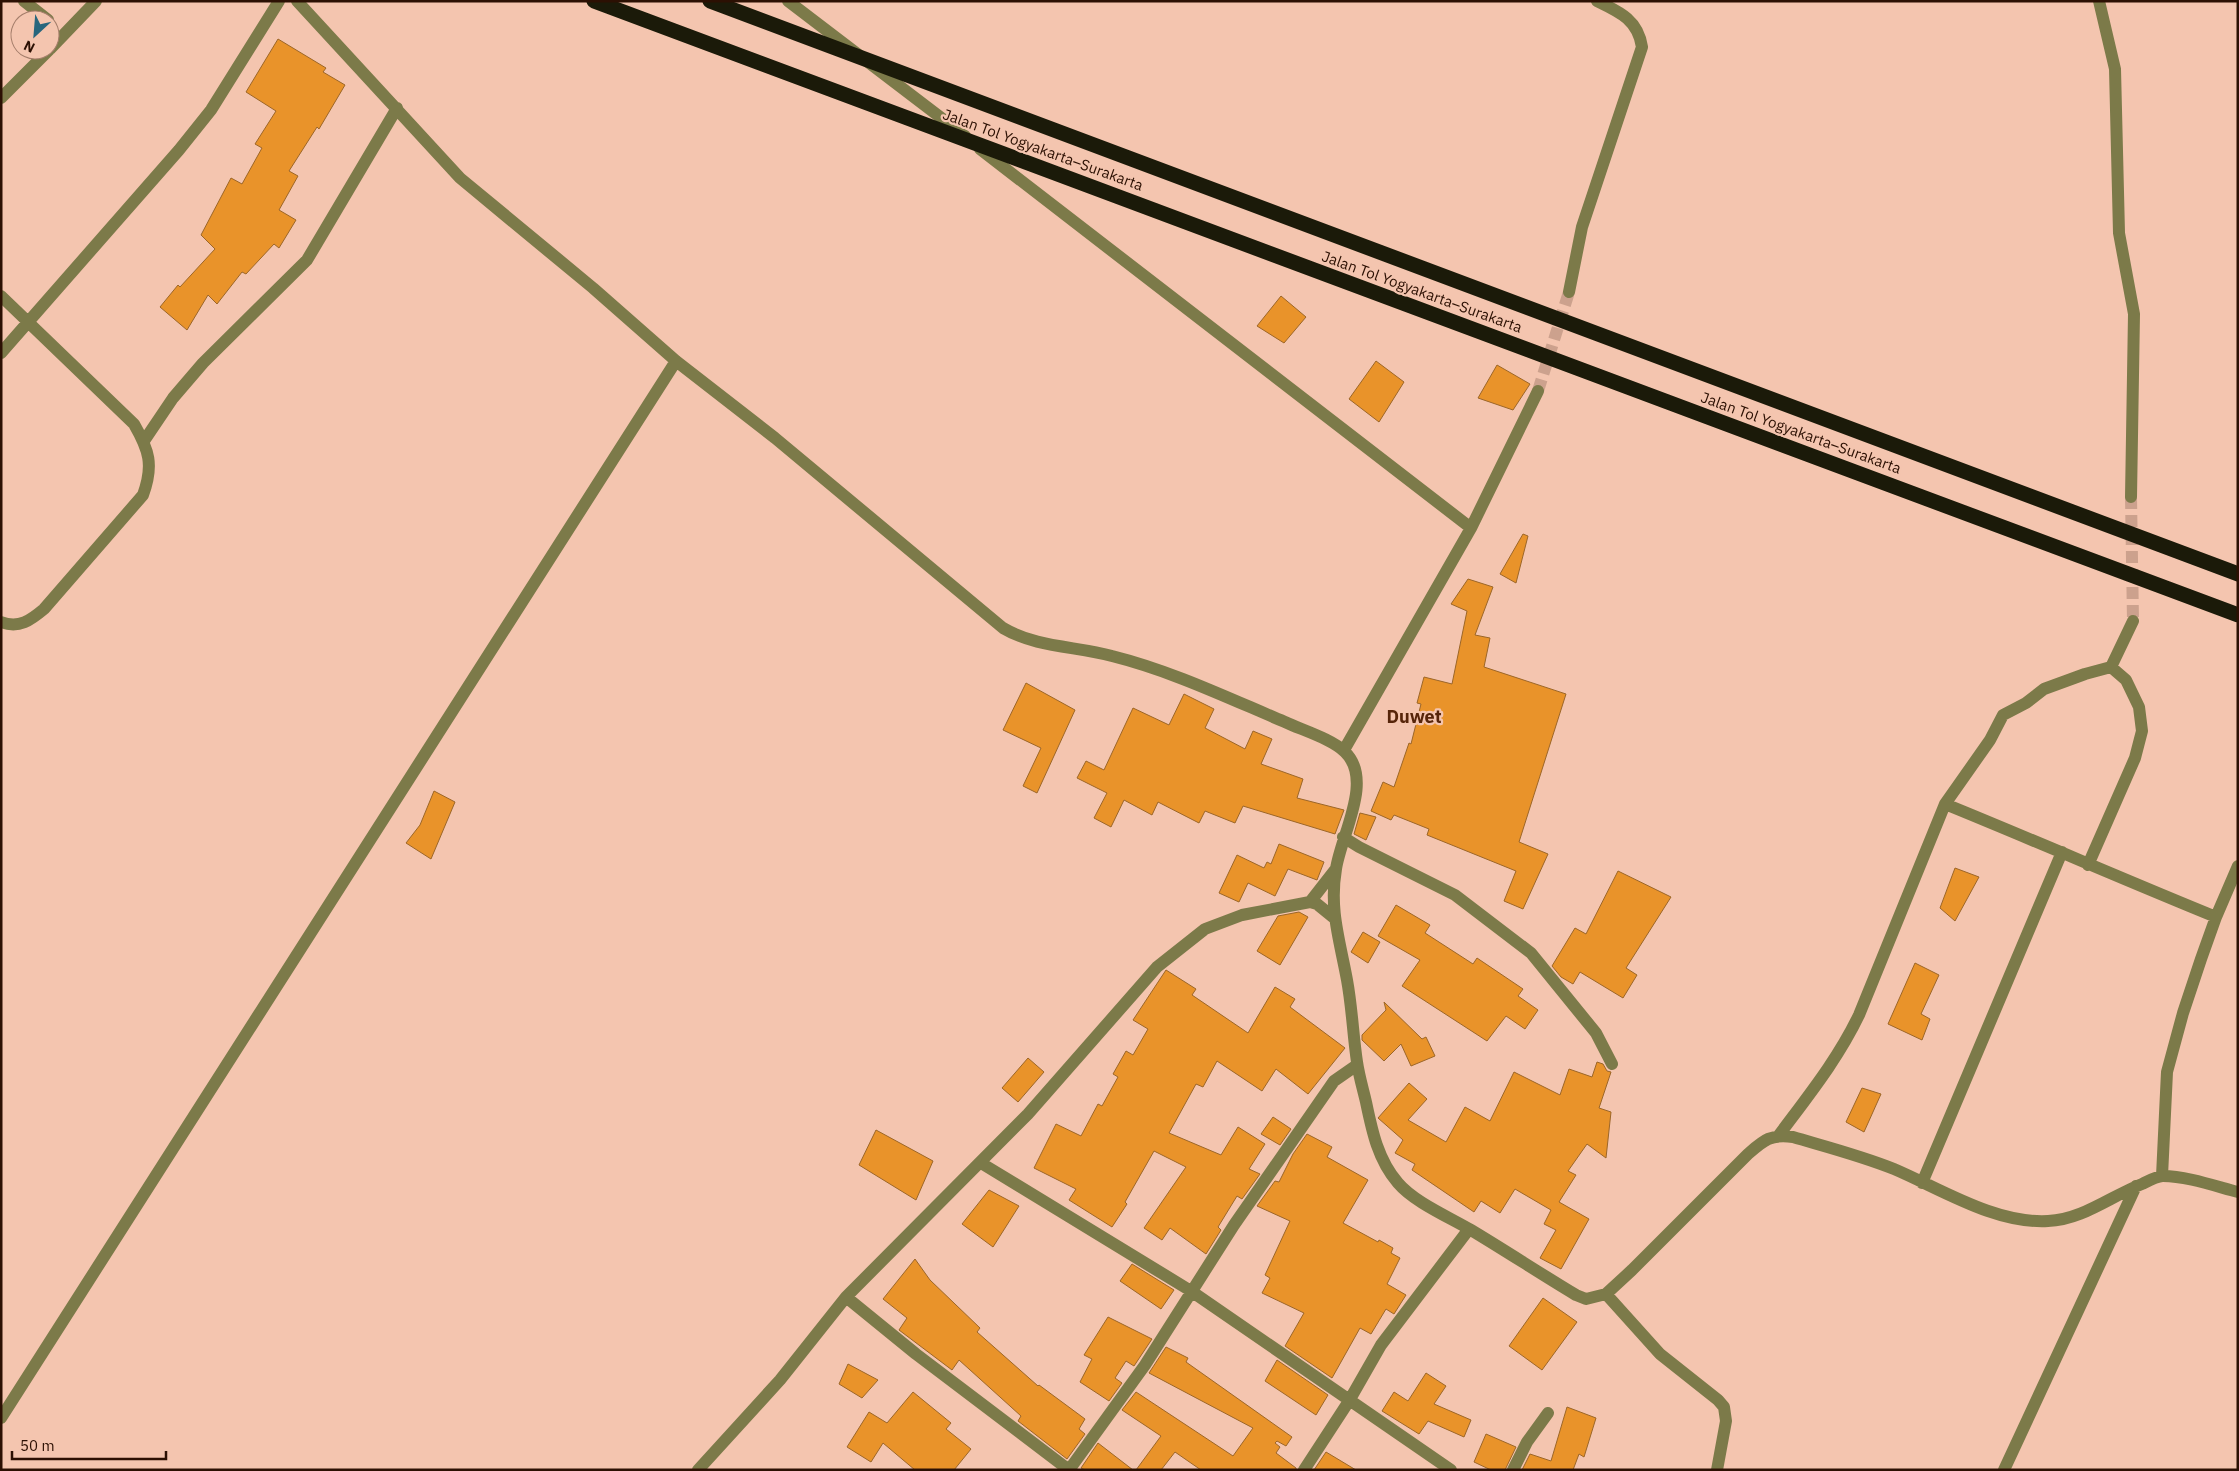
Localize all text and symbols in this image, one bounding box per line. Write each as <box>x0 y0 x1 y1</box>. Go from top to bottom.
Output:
north arrow <box>10 10 60 60</box>
text: N <box>21 36 38 57</box>
street label: Jalan Tol Yogyakarta–Surakarta <box>940 104 1146 195</box>
street label: Jalan Tol Yogyakarta–Surakarta <box>1319 246 1525 337</box>
street label: Jalan Tol Yogyakarta–Surakarta <box>1698 387 1904 478</box>
district label: Duwet <box>1386 705 1442 728</box>
scale bar <box>12 1428 166 1460</box>
text: 50 m <box>20 1436 55 1455</box>

